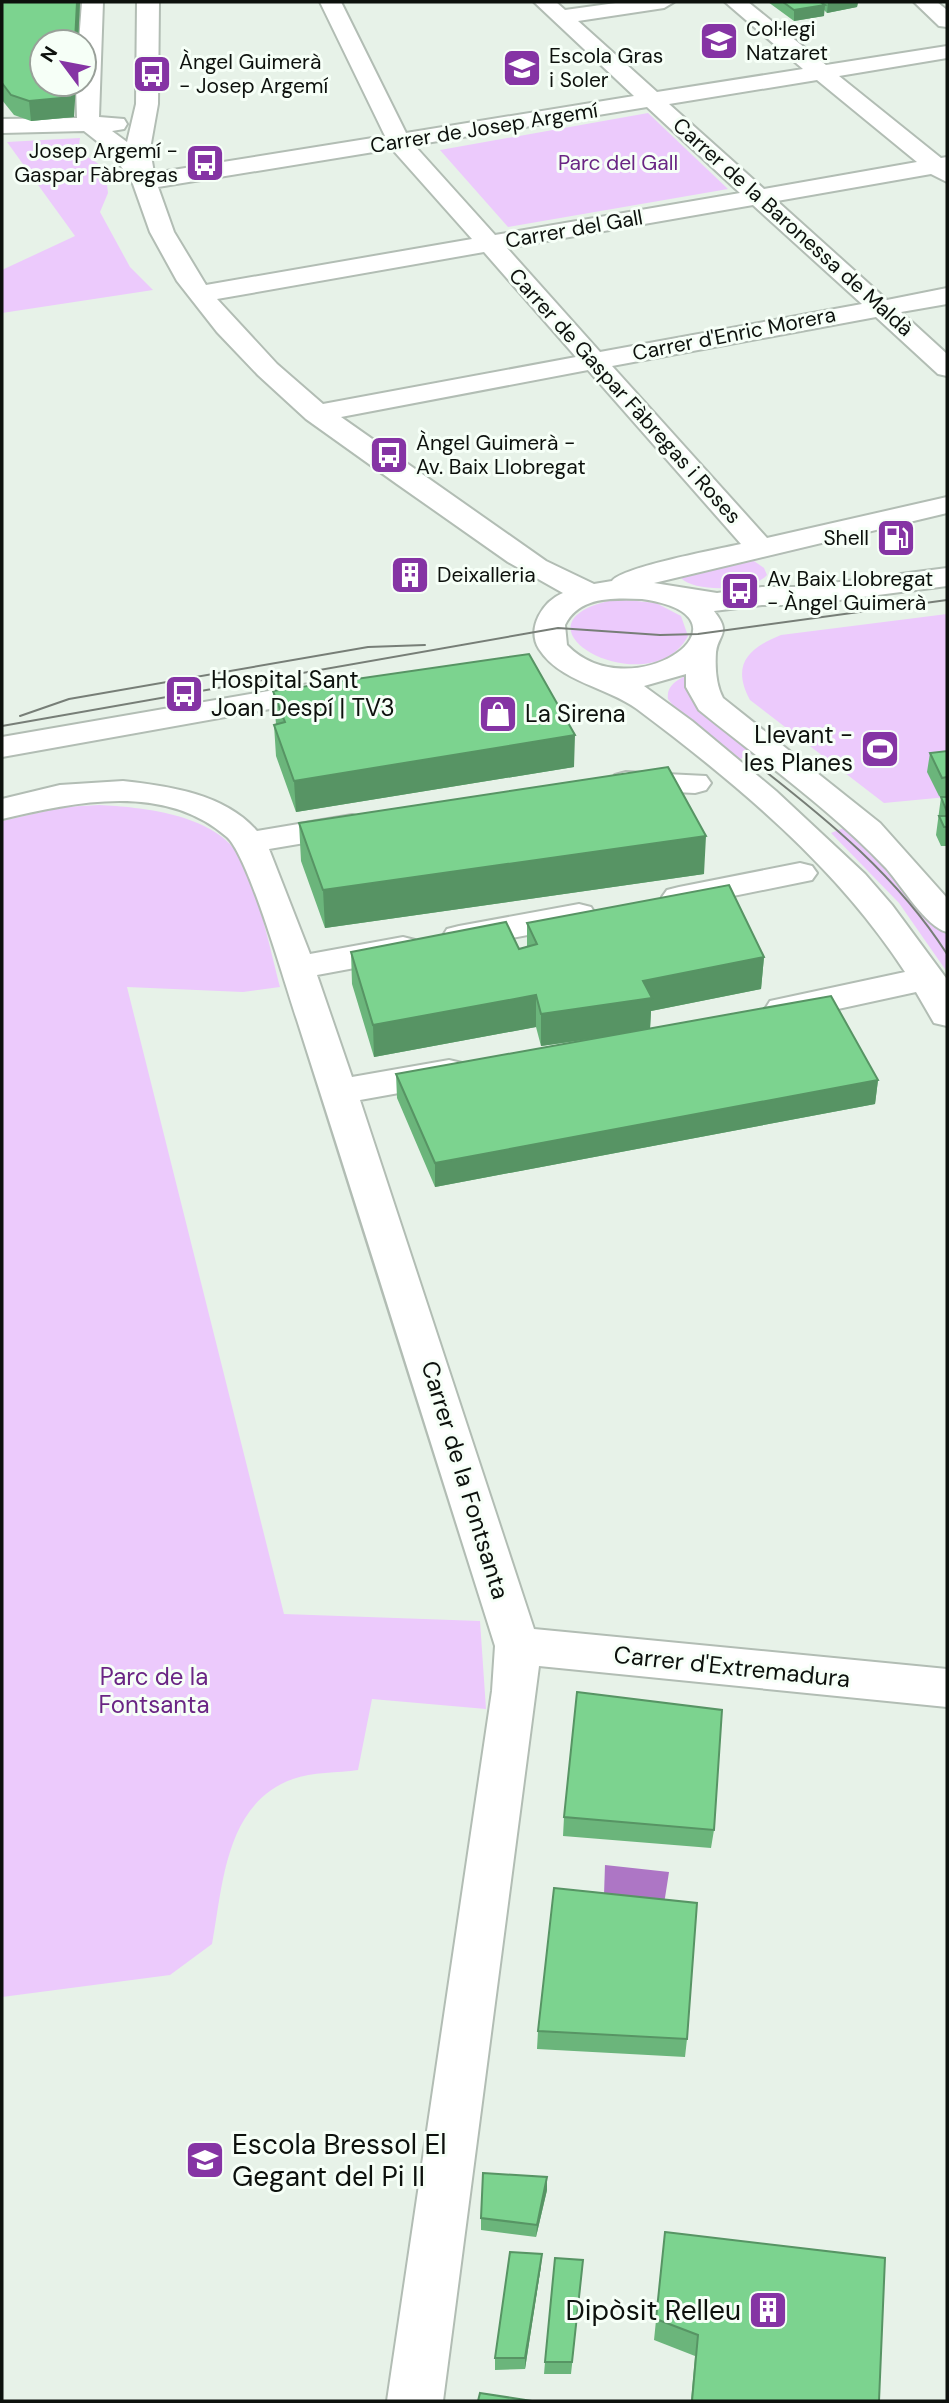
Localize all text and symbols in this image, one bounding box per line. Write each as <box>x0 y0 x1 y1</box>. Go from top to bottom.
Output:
place label: Col·legi Natzaret <box>746 15 828 67</box>
school or university icon: Col·legi Natzaret <box>698 20 740 62</box>
north arrow <box>28 28 98 98</box>
text: N <box>35 42 63 67</box>
place label: Escola Gras i Soler <box>549 42 663 94</box>
school or university icon: Escola Gras i Soler <box>501 47 543 89</box>
place label: Àngel Guimerà - Josep Argemí <box>179 48 329 100</box>
bus stop icon: Àngel Guimerà - Josep Argemí <box>131 53 173 95</box>
street label: Carrer de Josep Argemí <box>368 96 600 160</box>
street label: Carrer de la Baronessa de Maldà <box>667 111 919 343</box>
place label: Josep Argemí - Gaspar Fàbregas <box>14 137 178 189</box>
bus stop icon: Josep Argemí - Gaspar Fàbregas <box>184 142 226 184</box>
park label: Parc del Gall <box>558 149 678 177</box>
street label: Carrer del Gall <box>503 203 645 255</box>
street label: Carrer de Gaspar Fàbregas i Roses <box>503 262 747 530</box>
street label: Carrer d'Enric Morera <box>630 301 838 367</box>
place label: Àngel Guimerà - Av. Baix Llobregat <box>416 429 586 481</box>
bus stop icon: Àngel Guimerà - Av. Baix Llobregat <box>368 434 410 476</box>
fuel station icon: Shell <box>875 517 917 559</box>
place label: Shell <box>823 524 869 552</box>
building icon: Deixalleria <box>389 554 431 596</box>
place label: Deixalleria <box>437 561 536 589</box>
place label: Av Baix Llobregat - Àngel Guimerà <box>767 565 933 617</box>
bus stop icon: Av Baix Llobregat - Àngel Guimerà <box>719 570 761 612</box>
place label: Hospital Sant Joan Despí | TV3 <box>211 664 395 723</box>
bus stop icon: Hospital Sant Joan Despí | TV3 <box>163 673 205 715</box>
shop icon: La Sirena <box>477 693 519 735</box>
place label: La Sirena <box>525 698 626 729</box>
place label: Llevant - les Planes <box>744 719 853 778</box>
sports icon: Llevant - les Planes <box>859 728 901 770</box>
street label: Carrer de la Fontsanta <box>414 1357 516 1603</box>
street label: Carrer d'Extremadura <box>612 1639 852 1694</box>
park label: Parc de la Fontsanta <box>98 1661 210 1720</box>
place label: Escola Bressol El Gegant del Pi II <box>232 2126 447 2195</box>
school or university icon: Escola Bressol El Gegant del Pi II <box>184 2139 226 2181</box>
building icon: Dipòsit Relleu <box>747 2289 789 2331</box>
place label: Dipòsit Relleu <box>566 2292 741 2329</box>

